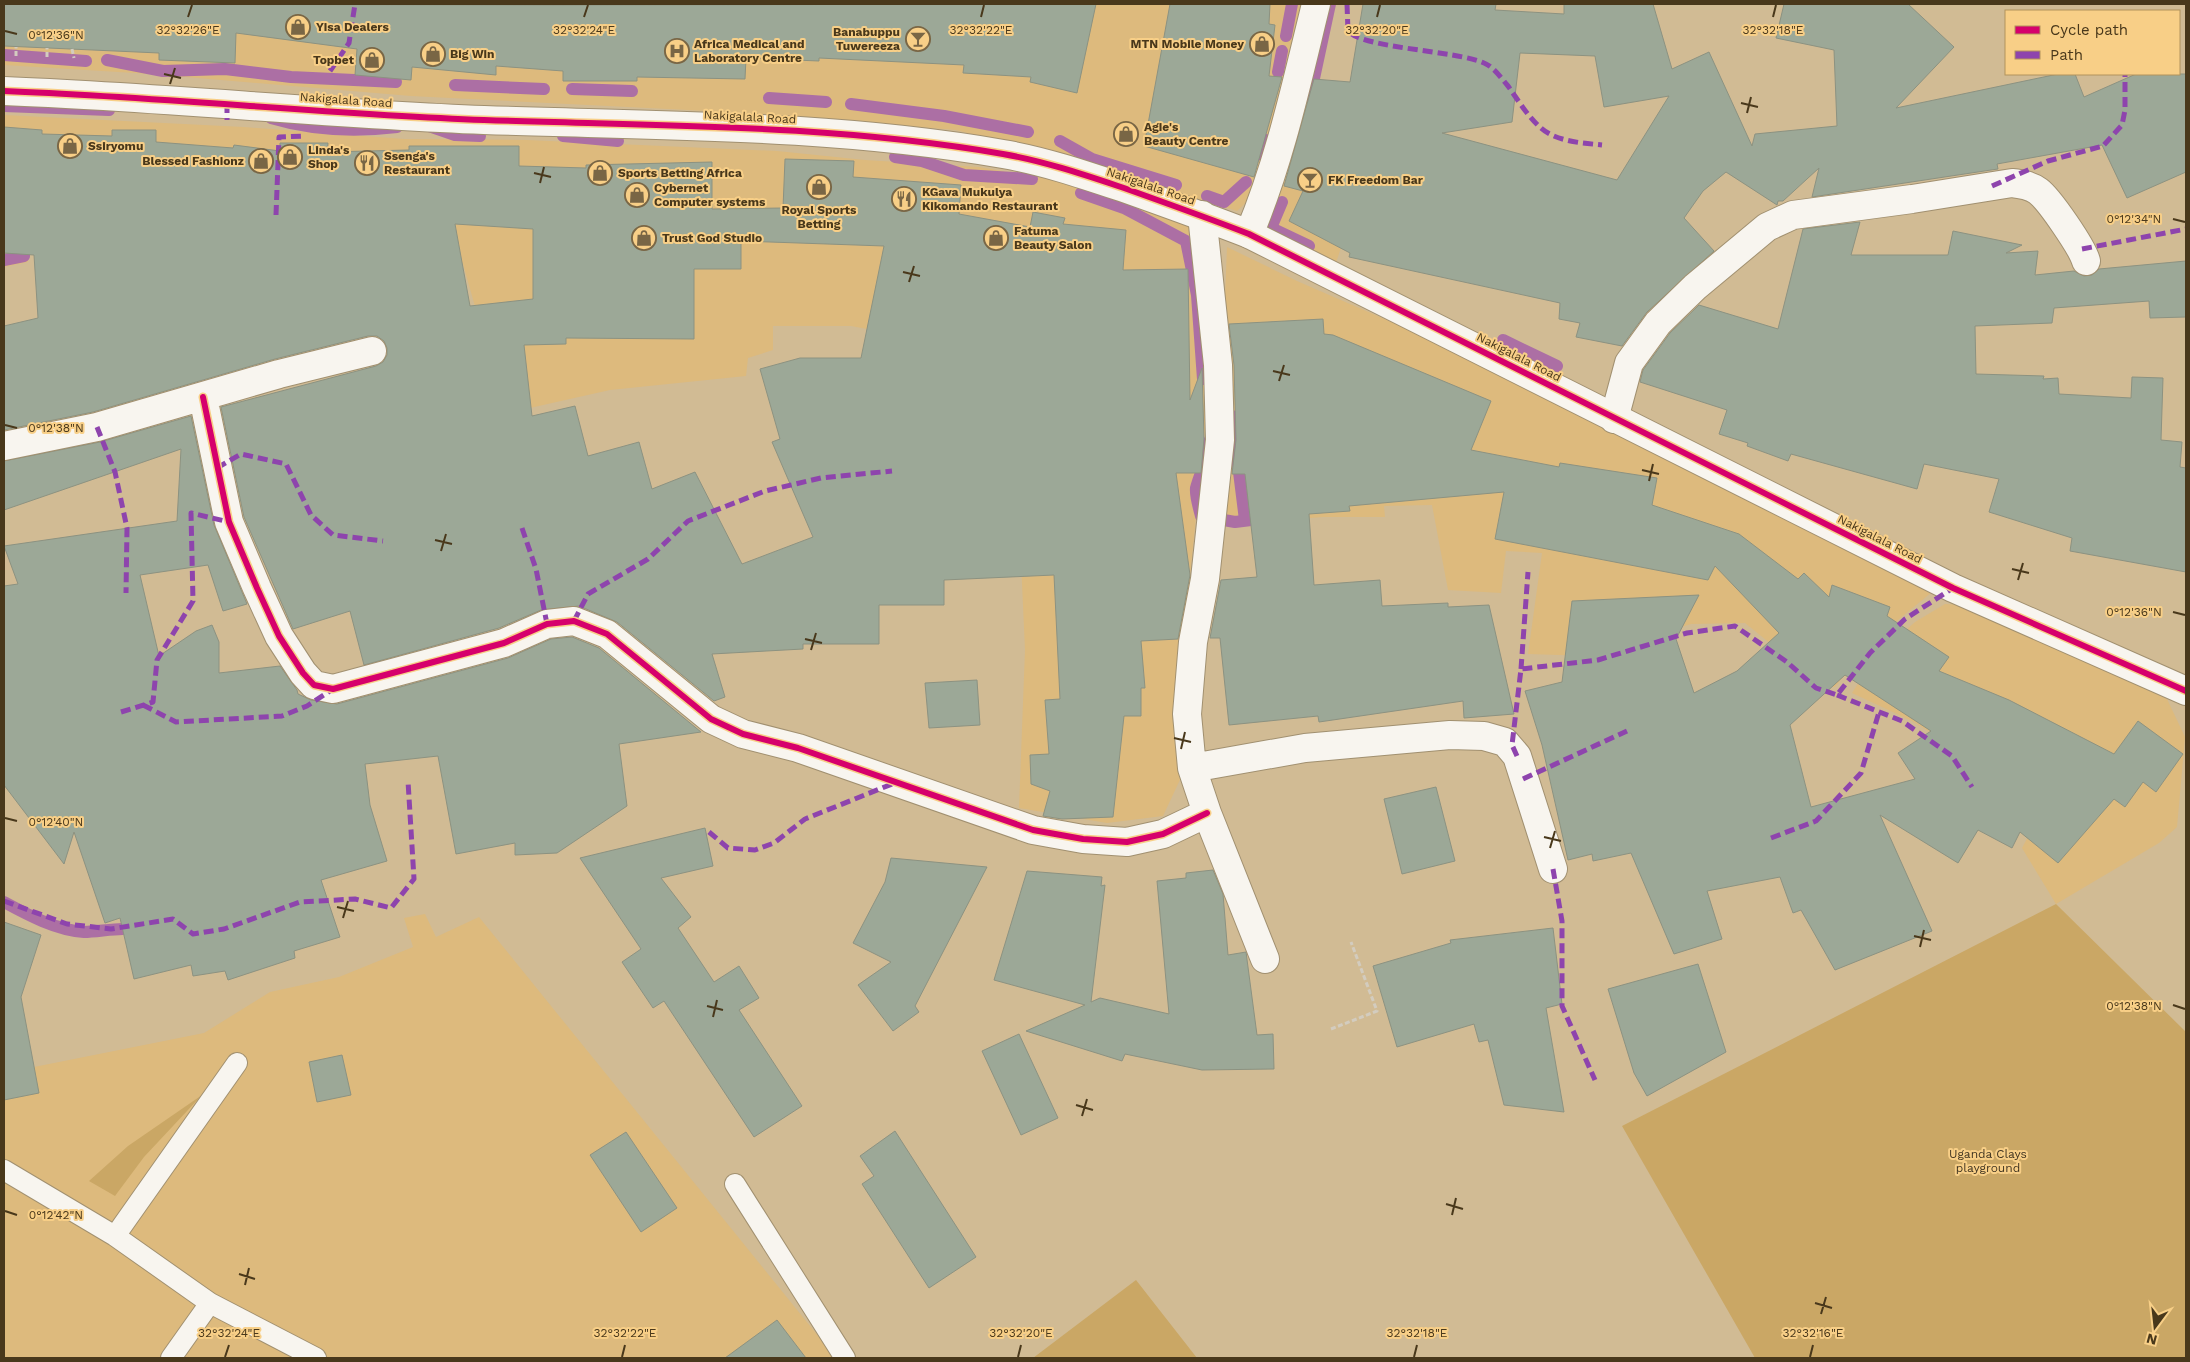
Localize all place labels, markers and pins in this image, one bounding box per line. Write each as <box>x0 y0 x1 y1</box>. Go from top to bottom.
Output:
shop icon: Yisa Dealers <box>285 14 311 40</box>
place label: Yisa Dealers <box>316 20 389 34</box>
place label: Banabuppu Tuwereeza <box>833 25 900 53</box>
bar icon: Banabuppu Tuwereeza <box>905 26 931 52</box>
shop icon: MTN Mobile Money <box>1249 31 1275 57</box>
place label: Africa Medical and Laboratory Centre <box>694 37 804 65</box>
place label: MTN Mobile Money <box>1131 37 1244 51</box>
hospital icon: Africa Medical and Laboratory Centre <box>664 38 690 64</box>
shop icon: Big Win <box>420 41 446 67</box>
shop icon: Topbet <box>359 47 385 73</box>
place label: Big Win <box>450 47 495 61</box>
place label: Topbet <box>313 53 355 67</box>
place label: Agie's Beauty Centre <box>1144 120 1229 148</box>
shop icon: Agie's Beauty Centre <box>1113 121 1139 147</box>
shop icon: Ssiryomu <box>57 133 83 159</box>
place label: Ssiryomu <box>88 139 143 153</box>
place label: Linda's Shop <box>308 143 350 171</box>
shop icon: Linda's Shop <box>277 144 303 170</box>
shop icon: Blessed Fashionz <box>248 148 274 174</box>
place label: Ssenga's Restaurant <box>384 149 451 177</box>
restaurant icon: Ssenga's Restaurant <box>354 150 380 176</box>
place label: Blessed Fashionz <box>142 154 244 168</box>
shop icon: Sports Betting Africa <box>587 160 613 186</box>
place label: Sports Betting Africa <box>618 166 742 180</box>
bar icon: FK Freedom Bar <box>1297 167 1323 193</box>
place label: FK Freedom Bar <box>1328 173 1424 187</box>
shop icon: Royal Sports Betting <box>806 174 832 200</box>
place label: Cybernet Computer systems <box>654 181 766 209</box>
shop icon: Cybernet Computer systems <box>624 182 650 208</box>
place label: KGava Mukulya Kikomando Restaurant <box>922 185 1059 213</box>
restaurant icon: KGava Mukulya Kikomando Restaurant <box>891 186 917 212</box>
place label: Royal Sports Betting <box>782 203 857 231</box>
place label: Fatuma Beauty Salon <box>1014 224 1092 252</box>
shop icon: Trust God Studio <box>631 225 657 251</box>
shop icon: Fatuma Beauty Salon <box>983 225 1009 251</box>
place label: Trust God Studio <box>662 231 762 245</box>

